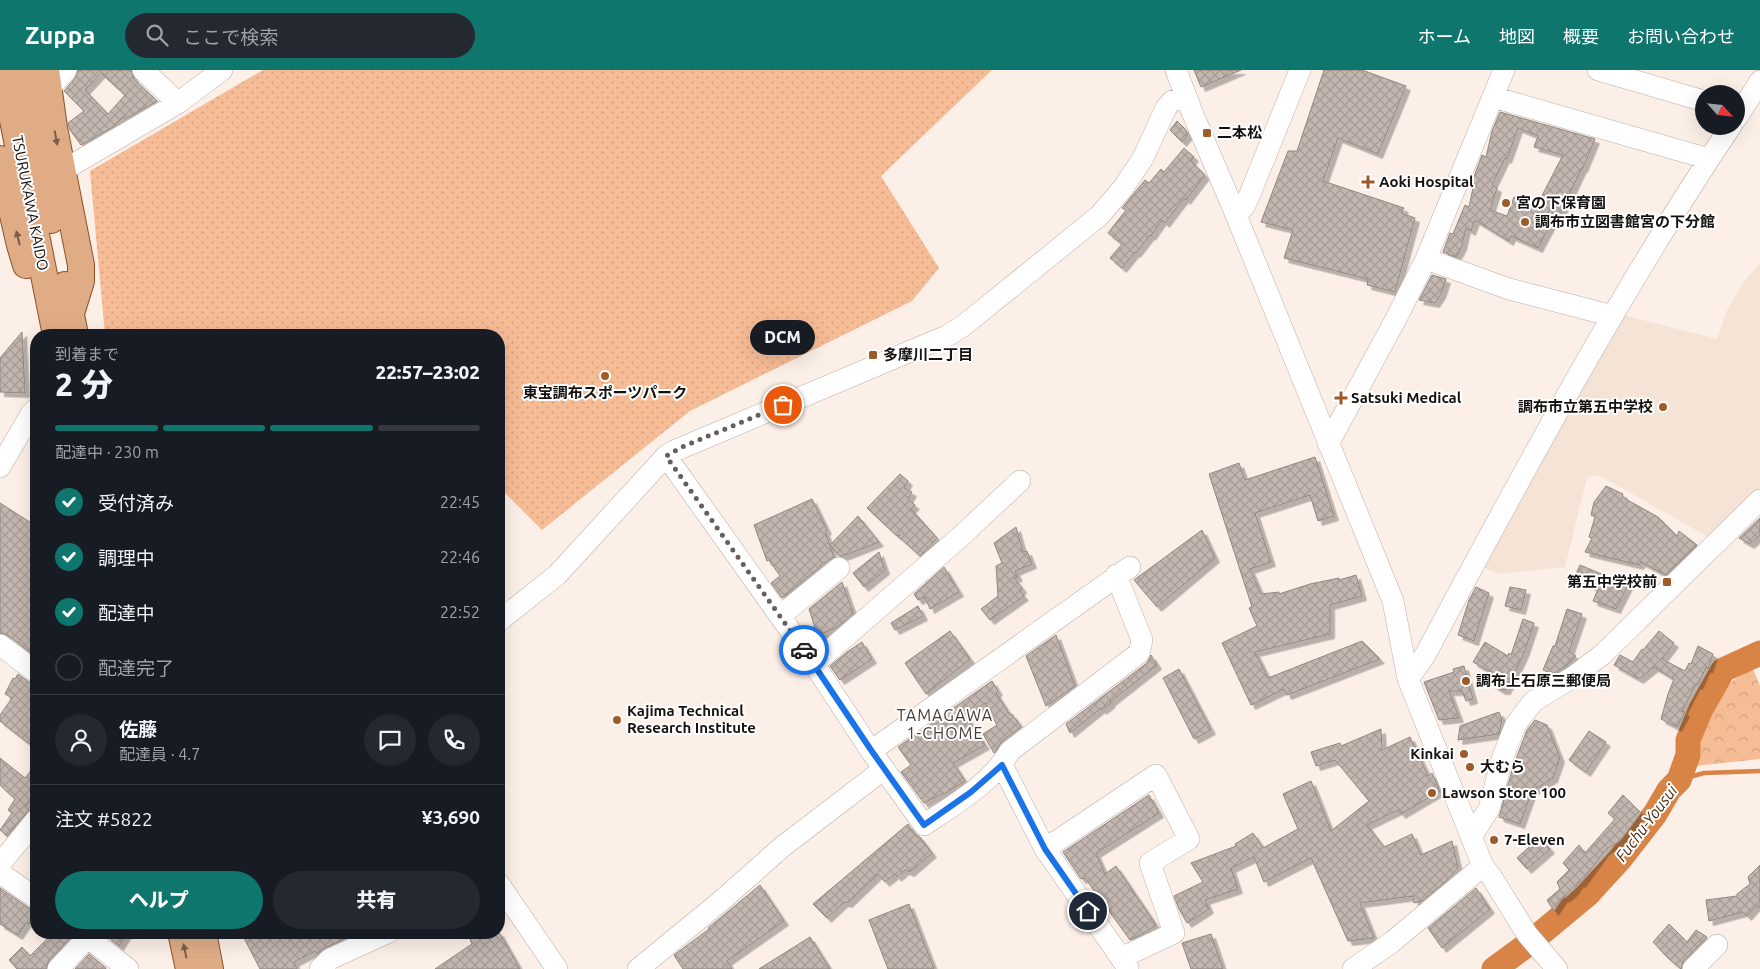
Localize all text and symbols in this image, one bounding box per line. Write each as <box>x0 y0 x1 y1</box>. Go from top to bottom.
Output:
search box <box>125 13 475 58</box>
icon: search <box>143 21 171 49</box>
text: Zuppa <box>25 22 95 49</box>
text: ここで検索 <box>183 26 278 48</box>
text: ホーム <box>1418 26 1471 46</box>
text: 地図 <box>1499 26 1535 46</box>
text: 概要 <box>1563 26 1599 46</box>
text: お問い合わせ <box>1627 26 1735 46</box>
north arrow <box>1695 85 1745 135</box>
map controls <box>1695 85 1745 135</box>
place label: 二本松 <box>1217 124 1262 141</box>
marker: 二本松 <box>1201 127 1213 139</box>
one-way arrow <box>53 130 61 146</box>
street label: TSURUKAWA KAIDO <box>9 134 52 272</box>
place label: Aoki Hospital <box>1379 173 1474 190</box>
marker: Aoki Hospital <box>1361 175 1375 189</box>
place label: 宮の下保育園 <box>1516 194 1606 211</box>
marker: 宮の下保育園 <box>1500 197 1512 209</box>
place label: 調布市立図書館宮の下分館 <box>1535 213 1715 230</box>
marker: 調布市立図書館宮の下分館 <box>1519 216 1531 228</box>
one-way arrow <box>14 231 22 246</box>
callout: DCM <box>750 320 816 355</box>
text: DCM <box>764 328 801 346</box>
text: 到着まで <box>55 345 119 363</box>
place label: 多摩川二丁目 <box>883 346 973 363</box>
marker: 多摩川二丁目 <box>867 349 879 361</box>
text: 22:57–23:02 <box>375 361 480 383</box>
text: 2 分 <box>55 366 113 402</box>
marker: 東宝調布スポーツパーク <box>599 370 611 382</box>
place label: 東宝調布スポーツパーク <box>523 384 687 401</box>
pin <box>762 384 804 426</box>
place label: Satsuki Medical <box>1351 389 1462 406</box>
icon: bag <box>769 391 797 419</box>
marker: Satsuki Medical <box>1335 392 1347 404</box>
place label: 調布市立第五中学校 <box>1518 398 1653 415</box>
marker: 調布市立第五中学校 <box>1657 401 1669 413</box>
text: 配達中 · 230 m <box>55 443 159 461</box>
icon: check <box>55 488 83 516</box>
text: 受付済み <box>98 492 174 514</box>
text: 22:45 <box>440 493 480 511</box>
icon: check <box>55 543 83 571</box>
text: 調理中 <box>98 547 155 569</box>
text: 22:46 <box>440 548 480 566</box>
place label: 第五中学校前 <box>1567 573 1657 590</box>
marker: 第五中学校前 <box>1661 576 1673 588</box>
icon: check <box>55 598 83 626</box>
text: 配達中 <box>98 602 155 624</box>
text: 22:52 <box>440 603 480 621</box>
courier <box>779 625 829 675</box>
icon: car <box>790 636 818 664</box>
text: 配達完了 <box>98 657 174 679</box>
place label: 調布上石原三郵便局 <box>1476 672 1611 689</box>
marker: 調布上石原三郵便局 <box>1460 675 1472 687</box>
place label: Kajima Technical Research Institute <box>627 702 756 736</box>
district label: TAMAGAWA 1-CHOME <box>897 706 993 742</box>
button: person <box>55 714 107 766</box>
button: chat <box>364 714 416 766</box>
button: phone <box>428 714 480 766</box>
marker: Kajima Technical Research Institute <box>611 714 623 726</box>
text: 佐藤 <box>119 718 157 740</box>
text: 配達員 · 4.7 <box>119 745 200 763</box>
place label: Kinkai <box>1410 745 1454 762</box>
marker: Kinkai <box>1458 748 1470 760</box>
place label: 大むら <box>1480 758 1525 775</box>
marker: 大むら <box>1464 761 1476 773</box>
water label: Fuchu-Yousui <box>1612 781 1681 865</box>
place label: Lawson Store 100 <box>1442 784 1566 801</box>
marker: Lawson Store 100 <box>1426 787 1438 799</box>
text: ¥3,690 <box>422 806 480 828</box>
text: 注文 #5822 <box>55 808 153 830</box>
place label: 7-Eleven <box>1504 831 1565 848</box>
marker: 7-Eleven <box>1488 834 1500 846</box>
button: ヘルプ <box>55 871 263 929</box>
button: 共有 <box>273 871 480 929</box>
pin <box>1067 890 1109 932</box>
icon: home <box>1074 897 1102 925</box>
one-way arrow <box>181 943 189 958</box>

